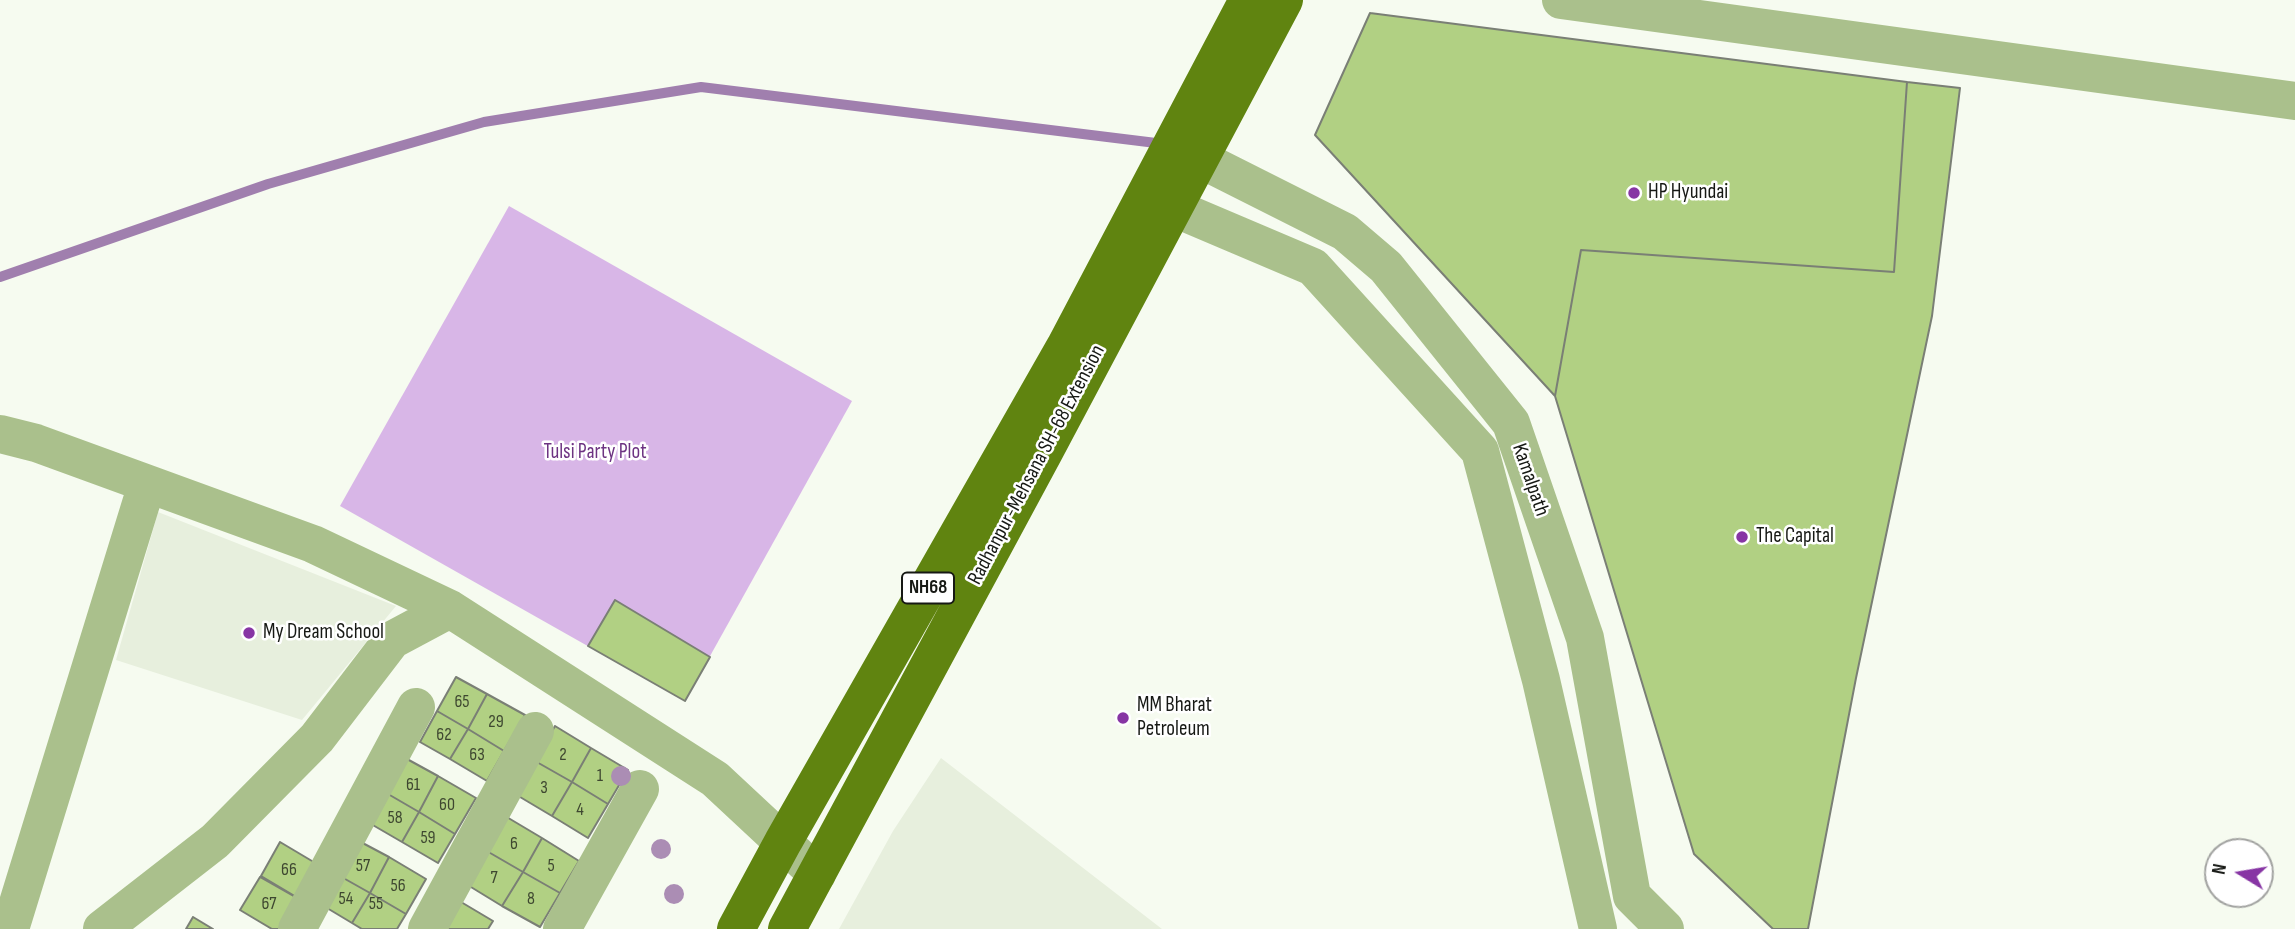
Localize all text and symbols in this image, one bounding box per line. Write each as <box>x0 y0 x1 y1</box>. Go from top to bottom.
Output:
place label: HP Hyundai <box>1648 180 1728 206</box>
marker: HP Hyundai <box>1626 185 1642 201</box>
street label: Radhanpur-Mehsana SH-68 Extension <box>963 341 1111 589</box>
park label: Tulsi Party Plot <box>543 440 647 466</box>
street label: Kamalpath <box>1506 440 1554 520</box>
place label: The Capital <box>1756 524 1834 550</box>
marker: The Capital <box>1734 529 1750 545</box>
road number: NH68 <box>902 572 954 604</box>
place label: My Dream School <box>263 620 384 646</box>
marker: My Dream School <box>241 625 257 641</box>
house number: 65 <box>454 691 470 713</box>
place label: MM Bharat Petroleum <box>1137 693 1212 743</box>
marker: MM Bharat Petroleum <box>1115 710 1131 726</box>
house number: 29 <box>488 711 504 733</box>
house number: 62 <box>436 724 452 746</box>
house number: 63 <box>469 744 485 766</box>
house number: 2 <box>559 744 567 766</box>
house number: 1 <box>597 765 603 787</box>
house number: 61 <box>406 774 420 796</box>
house number: 3 <box>540 777 548 799</box>
house number: 60 <box>439 794 455 816</box>
house number: 4 <box>576 799 584 821</box>
house number: 58 <box>387 807 403 829</box>
house number: 59 <box>420 827 436 849</box>
house number: 6 <box>510 833 518 855</box>
north arrow <box>2204 838 2274 908</box>
house number: 57 <box>356 855 370 877</box>
house number: 5 <box>547 855 555 877</box>
house number: 66 <box>281 859 297 881</box>
text: N <box>2208 862 2232 876</box>
house number: 7 <box>490 867 498 889</box>
house number: 56 <box>390 875 406 897</box>
house number: 54 <box>339 888 353 910</box>
house number: 8 <box>527 888 535 910</box>
house number: 67 <box>261 893 277 915</box>
house number: 55 <box>369 893 383 915</box>

